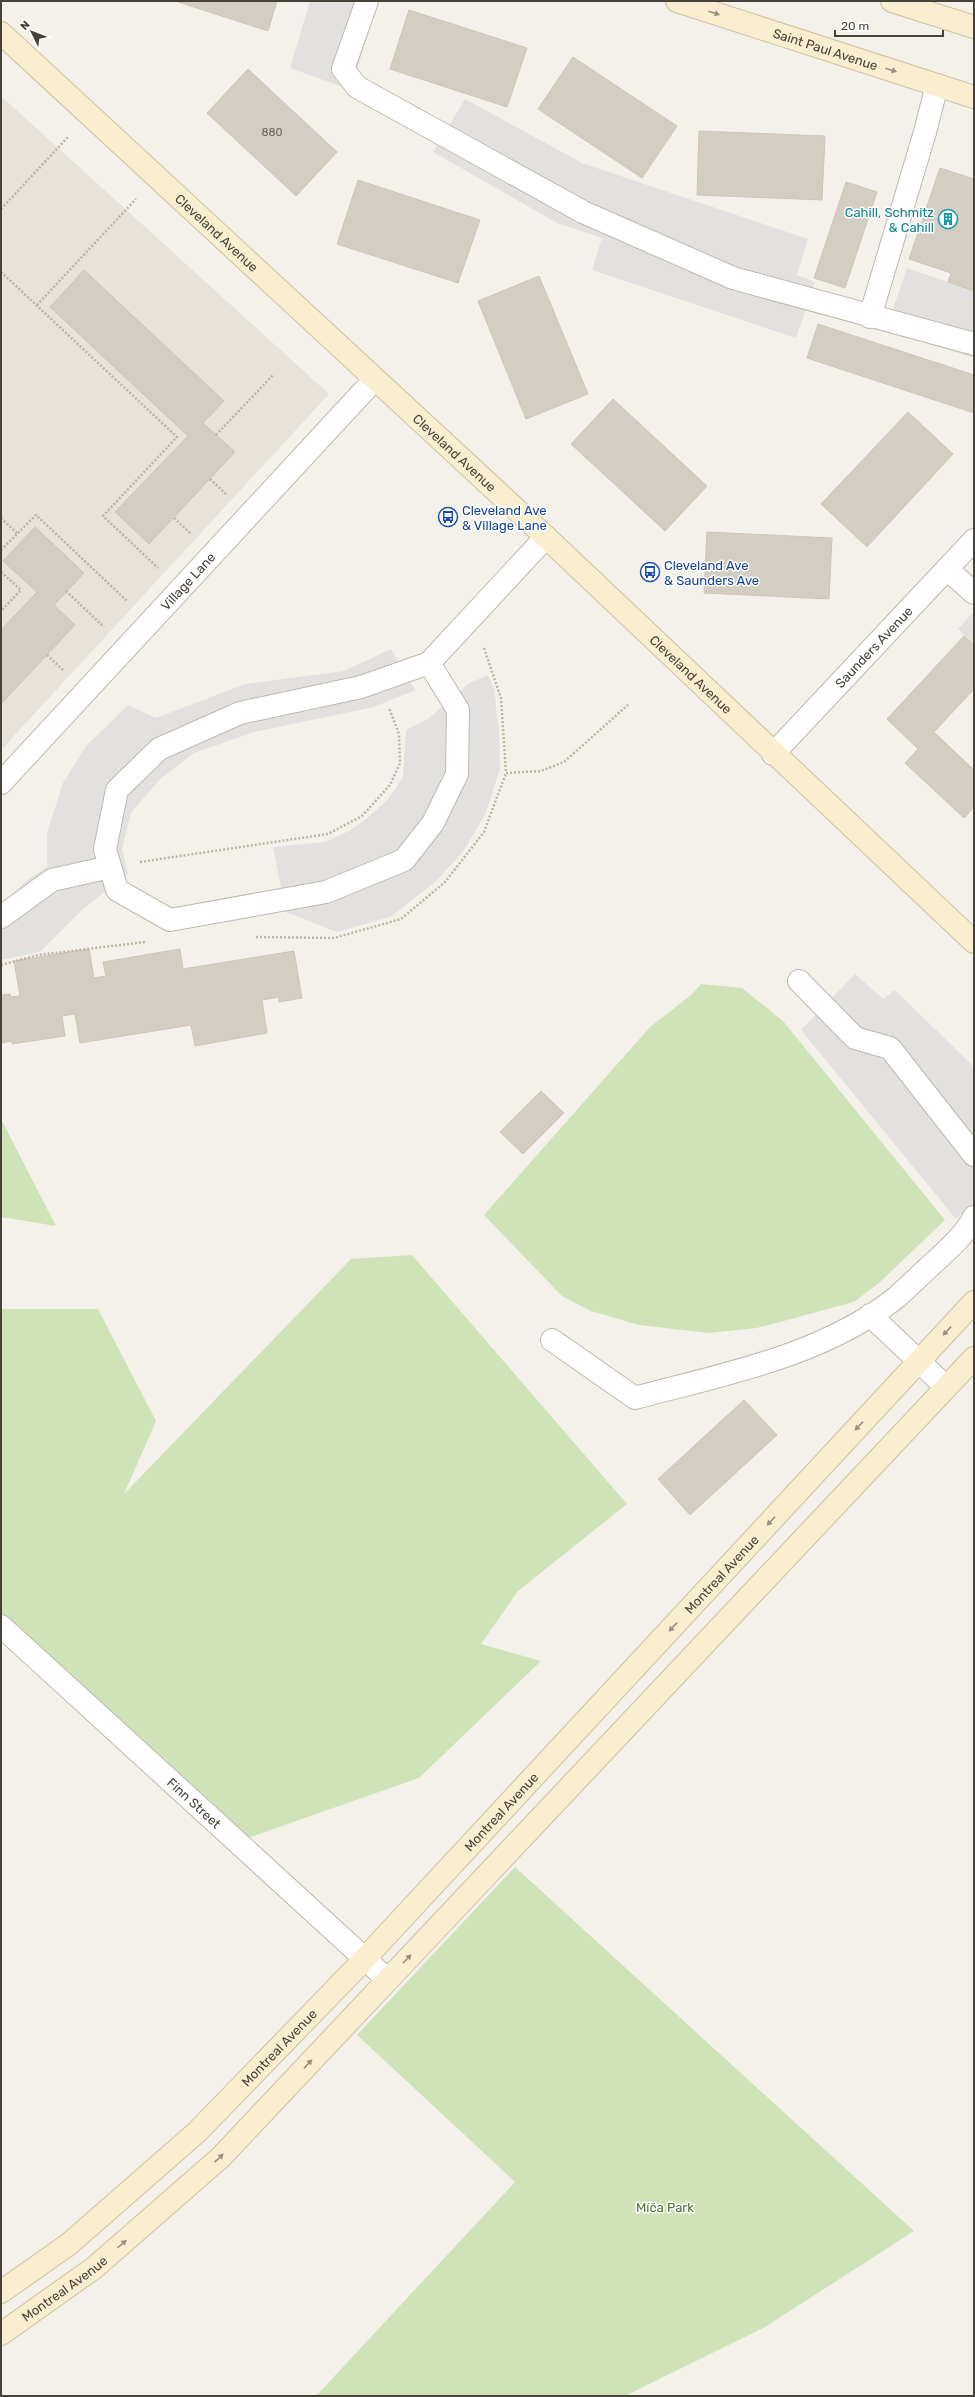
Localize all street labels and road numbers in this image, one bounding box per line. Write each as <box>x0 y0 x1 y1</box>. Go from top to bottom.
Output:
street label: Saint Paul Avenue <box>771 25 880 73</box>
street label: Cleveland Avenue <box>172 191 261 275</box>
street label: Cleveland Avenue <box>410 411 499 495</box>
street label: Village Lane <box>157 549 218 613</box>
street label: Saunders Avenue <box>832 603 915 691</box>
street label: Cleveland Avenue <box>647 632 735 717</box>
street label: Montreal Avenue <box>681 1532 761 1617</box>
street label: Montreal Avenue <box>461 1769 541 1854</box>
street label: Finn Street <box>164 1775 224 1831</box>
street label: Montreal Avenue <box>238 2006 320 2089</box>
street label: Montreal Avenue <box>19 2253 110 2324</box>

